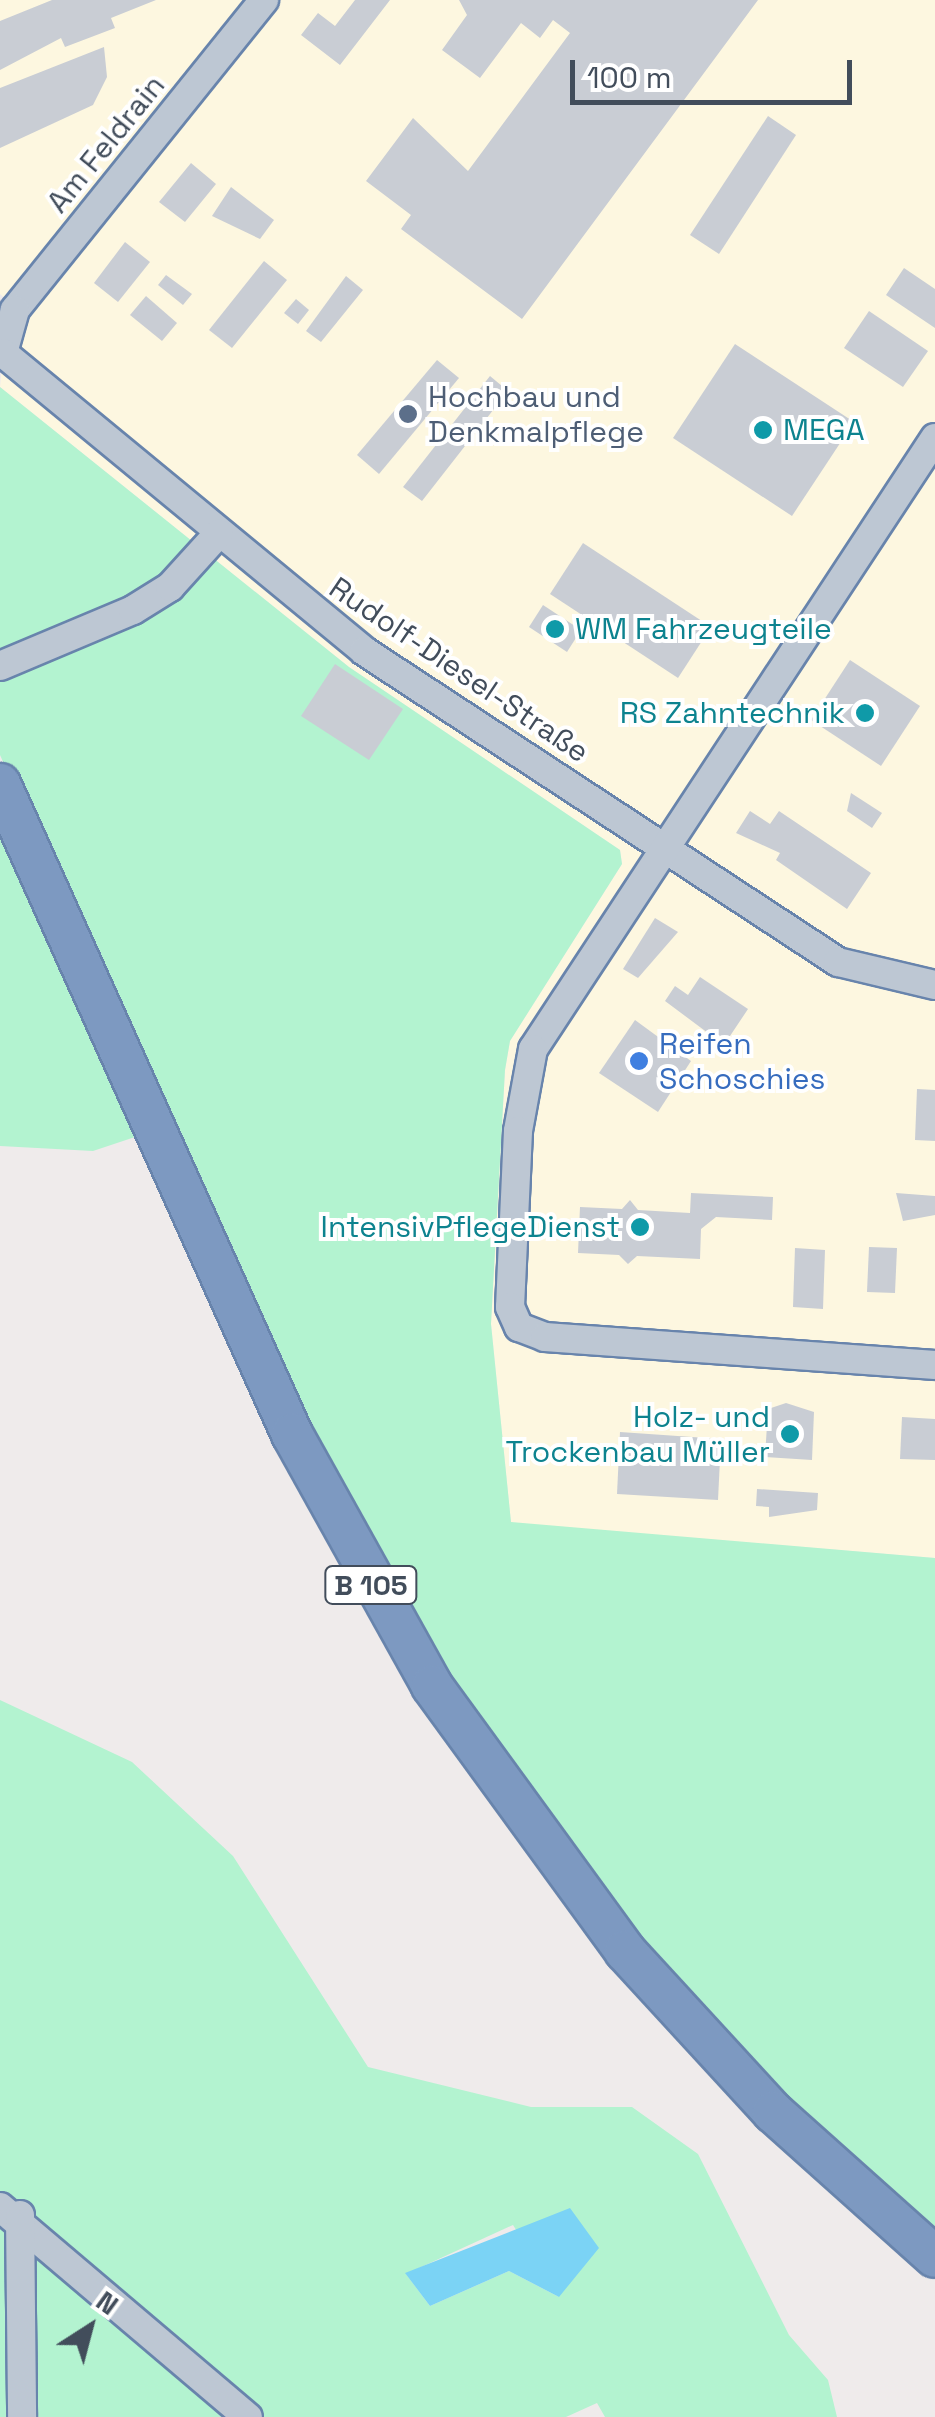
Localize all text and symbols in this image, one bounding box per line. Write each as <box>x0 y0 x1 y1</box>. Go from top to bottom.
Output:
scale bar <box>575 40 858 102</box>
text: 100 m <box>587 58 672 97</box>
street label: Am Feldrain <box>40 68 172 220</box>
place label: Hochbau und Denkmalpflege <box>428 379 644 450</box>
marker: Hochbau und Denkmalpflege <box>397 403 419 425</box>
place label: MEGA <box>783 412 865 448</box>
marker: MEGA <box>752 419 774 441</box>
street label: Rudolf-Diesel-Straße <box>322 570 596 770</box>
place label: WM Fahrzeugteile <box>575 611 832 647</box>
marker: WM Fahrzeugteile <box>544 618 566 640</box>
place label: RS Zahntechnik <box>620 695 845 731</box>
marker: RS Zahntechnik <box>854 702 876 724</box>
place label: Reifen Schoschies <box>659 1026 825 1096</box>
marker: Reifen Schoschies <box>628 1050 650 1072</box>
place label: IntensivPflegeDienst <box>321 1209 620 1245</box>
marker: IntensivPflegeDienst <box>629 1216 651 1238</box>
place label: Holz- und Trockenbau Müller <box>506 1399 770 1470</box>
marker: Holz- und Trockenbau Müller <box>779 1423 801 1445</box>
road number: B 105 <box>324 1562 418 1608</box>
north arrow <box>40 2277 140 2377</box>
text: N <box>89 2283 126 2323</box>

